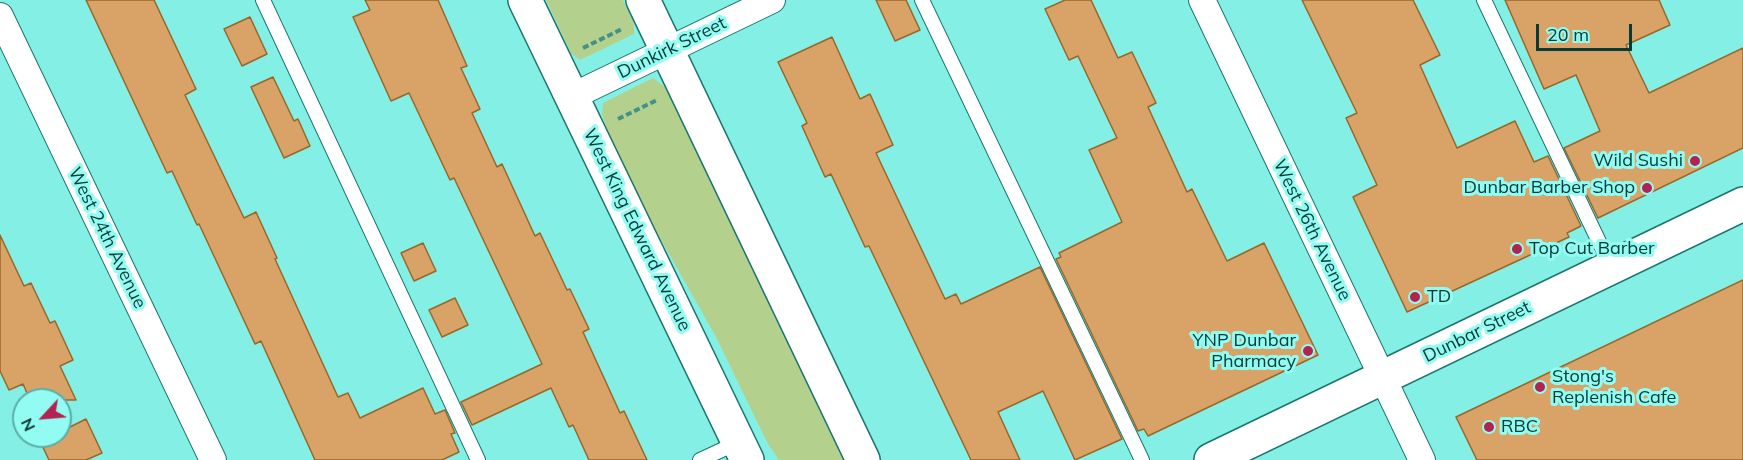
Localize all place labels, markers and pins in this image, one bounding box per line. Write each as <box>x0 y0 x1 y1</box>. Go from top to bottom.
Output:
place label: Wild Sushi <box>1594 150 1683 172</box>
marker: Wild Sushi <box>1688 154 1702 168</box>
place label: Dunbar Barber Shop <box>1464 177 1635 199</box>
marker: Dunbar Barber Shop <box>1640 181 1654 195</box>
place label: Top Cut Barber <box>1529 238 1654 260</box>
marker: Top Cut Barber <box>1510 242 1524 256</box>
place label: TD <box>1427 286 1451 308</box>
marker: TD <box>1408 290 1422 304</box>
place label: YNP Dunbar Pharmacy <box>1192 330 1296 372</box>
marker: YNP Dunbar Pharmacy <box>1301 344 1315 358</box>
place label: Stong's Replenish Cafe <box>1552 366 1676 409</box>
marker: Stong's Replenish Cafe <box>1533 380 1547 394</box>
place label: RBC <box>1501 416 1538 438</box>
marker: RBC <box>1482 420 1496 434</box>

